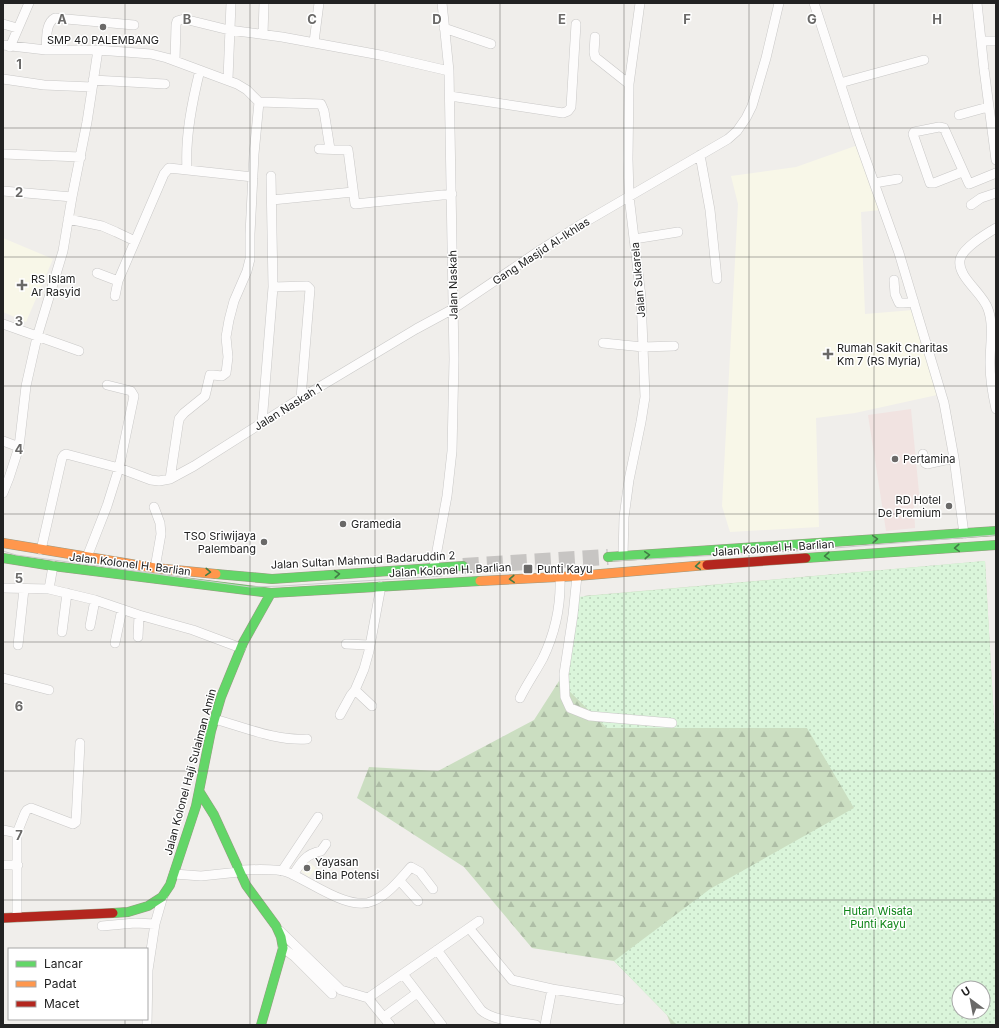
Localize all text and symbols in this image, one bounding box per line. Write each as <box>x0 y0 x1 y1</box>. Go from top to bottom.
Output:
text: A <box>57 11 67 27</box>
text: B <box>183 11 192 27</box>
text: C <box>307 11 317 27</box>
text: D <box>432 11 442 27</box>
text: E <box>558 11 566 27</box>
text: F <box>683 11 691 27</box>
text: G <box>807 11 817 27</box>
text: H <box>932 11 942 27</box>
marker: SMP 40 PALEMBANG <box>98 22 108 32</box>
place label: SMP 40 PALEMBANG <box>47 33 159 47</box>
text: 1 <box>16 56 22 72</box>
text: 2 <box>15 184 23 200</box>
street label: Gang Masjid Al-Ikhlas <box>490 214 592 288</box>
street label: Jalan Sukarela <box>628 242 648 318</box>
street label: Jalan Naskah <box>445 250 461 320</box>
place label: RS Islam Ar Rasyid <box>31 272 80 299</box>
marker: RS Islam Ar Rasyid <box>16 279 28 291</box>
text: 3 <box>15 313 23 329</box>
place label: Rumah Sakit Charitas Km 7 (RS Myria) <box>837 341 948 368</box>
marker: Rumah Sakit Charitas Km 7 (RS Myria) <box>822 348 834 360</box>
street label: Jalan Naskah 1 <box>251 381 325 433</box>
text: 4 <box>15 441 24 457</box>
place label: Pertamina <box>903 452 956 466</box>
marker: Pertamina <box>890 454 900 464</box>
place label: RD Hotel De Premium <box>878 493 941 520</box>
marker: RD Hotel De Premium <box>944 501 954 511</box>
place label: Gramedia <box>351 517 401 531</box>
marker: Gramedia <box>338 519 348 529</box>
place label: TSO Sriwijaya Palembang <box>184 529 256 556</box>
one-way arrow <box>872 535 878 543</box>
marker: TSO Sriwijaya Palembang <box>259 537 269 547</box>
street label: Jalan Kolonel H. Barlian <box>711 537 835 559</box>
one-way arrow <box>954 543 960 552</box>
street label: Jalan Sultan Mahmud Badaruddin 2 <box>270 548 456 572</box>
street label: Jalan Kolonel H. Barlian <box>68 550 192 578</box>
one-way arrow <box>644 550 650 559</box>
one-way arrow <box>824 552 830 560</box>
street label: Jalan Kolonel H. Barlian <box>388 560 512 580</box>
one-way arrow <box>695 561 701 570</box>
place label: Punti Kayu <box>537 562 592 576</box>
marker: Punti Kayu <box>522 563 534 575</box>
one-way arrow <box>205 568 211 577</box>
one-way arrow <box>334 569 340 578</box>
text: 5 <box>15 570 23 586</box>
one-way arrow <box>509 575 515 584</box>
street label: Jalan Kolonel Haji Sulaiman Amin <box>161 687 219 857</box>
text: 6 <box>15 698 23 714</box>
text: 7 <box>15 827 23 843</box>
place label: Yayasan Bina Potensi <box>315 855 379 882</box>
marker: Yayasan Bina Potensi <box>302 863 312 873</box>
park label: Hutan Wisata Punti Kayu <box>843 904 913 931</box>
legend <box>8 948 148 1020</box>
text: Lancar <box>44 956 83 971</box>
text: Padat <box>44 976 76 991</box>
north arrow <box>951 980 991 1020</box>
text: U <box>959 983 973 1000</box>
text: Macet <box>44 996 79 1011</box>

